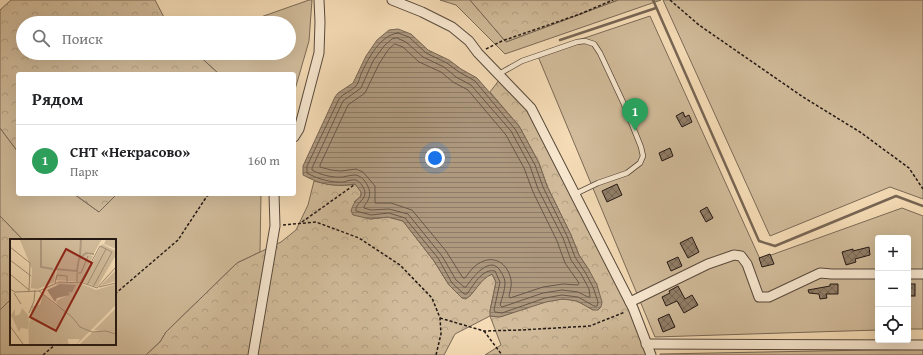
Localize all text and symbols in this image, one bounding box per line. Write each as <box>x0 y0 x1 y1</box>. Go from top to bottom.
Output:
search box <box>16 16 296 60</box>
icon: search <box>30 27 52 49</box>
text: Поиск <box>62 28 103 49</box>
text: Рядом <box>32 86 83 111</box>
pin: 1 <box>622 98 648 131</box>
text: СНТ «Некрасово» <box>70 141 190 162</box>
your location <box>425 148 445 168</box>
text: 1 <box>42 151 48 170</box>
text: 160 m <box>248 151 280 170</box>
text: Парк <box>70 162 98 181</box>
map controls <box>875 235 911 343</box>
button: + <box>875 235 911 271</box>
inset map <box>10 239 116 345</box>
button: − <box>875 271 911 307</box>
button: locate <box>875 307 911 343</box>

